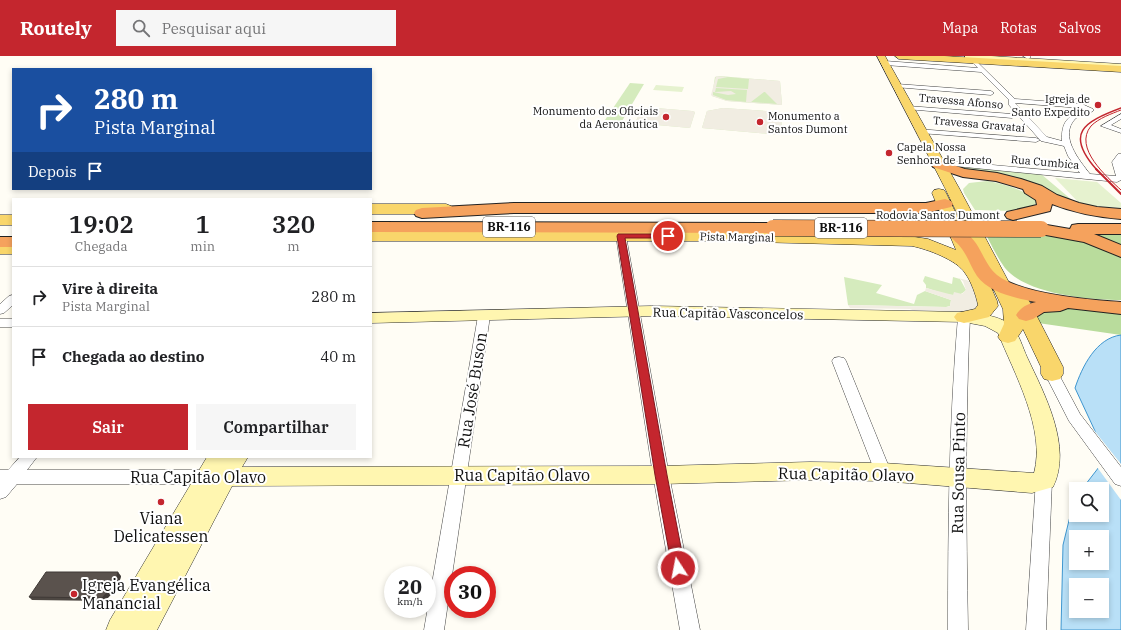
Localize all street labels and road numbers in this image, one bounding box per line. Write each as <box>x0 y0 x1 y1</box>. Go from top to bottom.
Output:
street label: Travessa Afonso <box>918 90 1004 112</box>
street label: Travessa Gravataí <box>932 113 1026 135</box>
street label: Rua Cumbica <box>1010 152 1080 172</box>
street label: Rodovia Santos Dumont <box>876 208 1000 222</box>
road number: BR-116 <box>483 217 535 237</box>
road number: BR-116 <box>815 218 867 238</box>
street label: Pista Marginal <box>700 229 774 245</box>
street label: Rua Capitão Vasconcelos <box>652 304 804 323</box>
street label: Rua José Buson <box>453 331 491 449</box>
street label: Rua Sousa Pinto <box>947 412 969 534</box>
street label: Rua Capitão Olavo <box>778 463 914 485</box>
street label: Rua Capitão Olavo <box>454 465 590 485</box>
street label: Rua Capitão Olavo <box>130 467 266 487</box>

